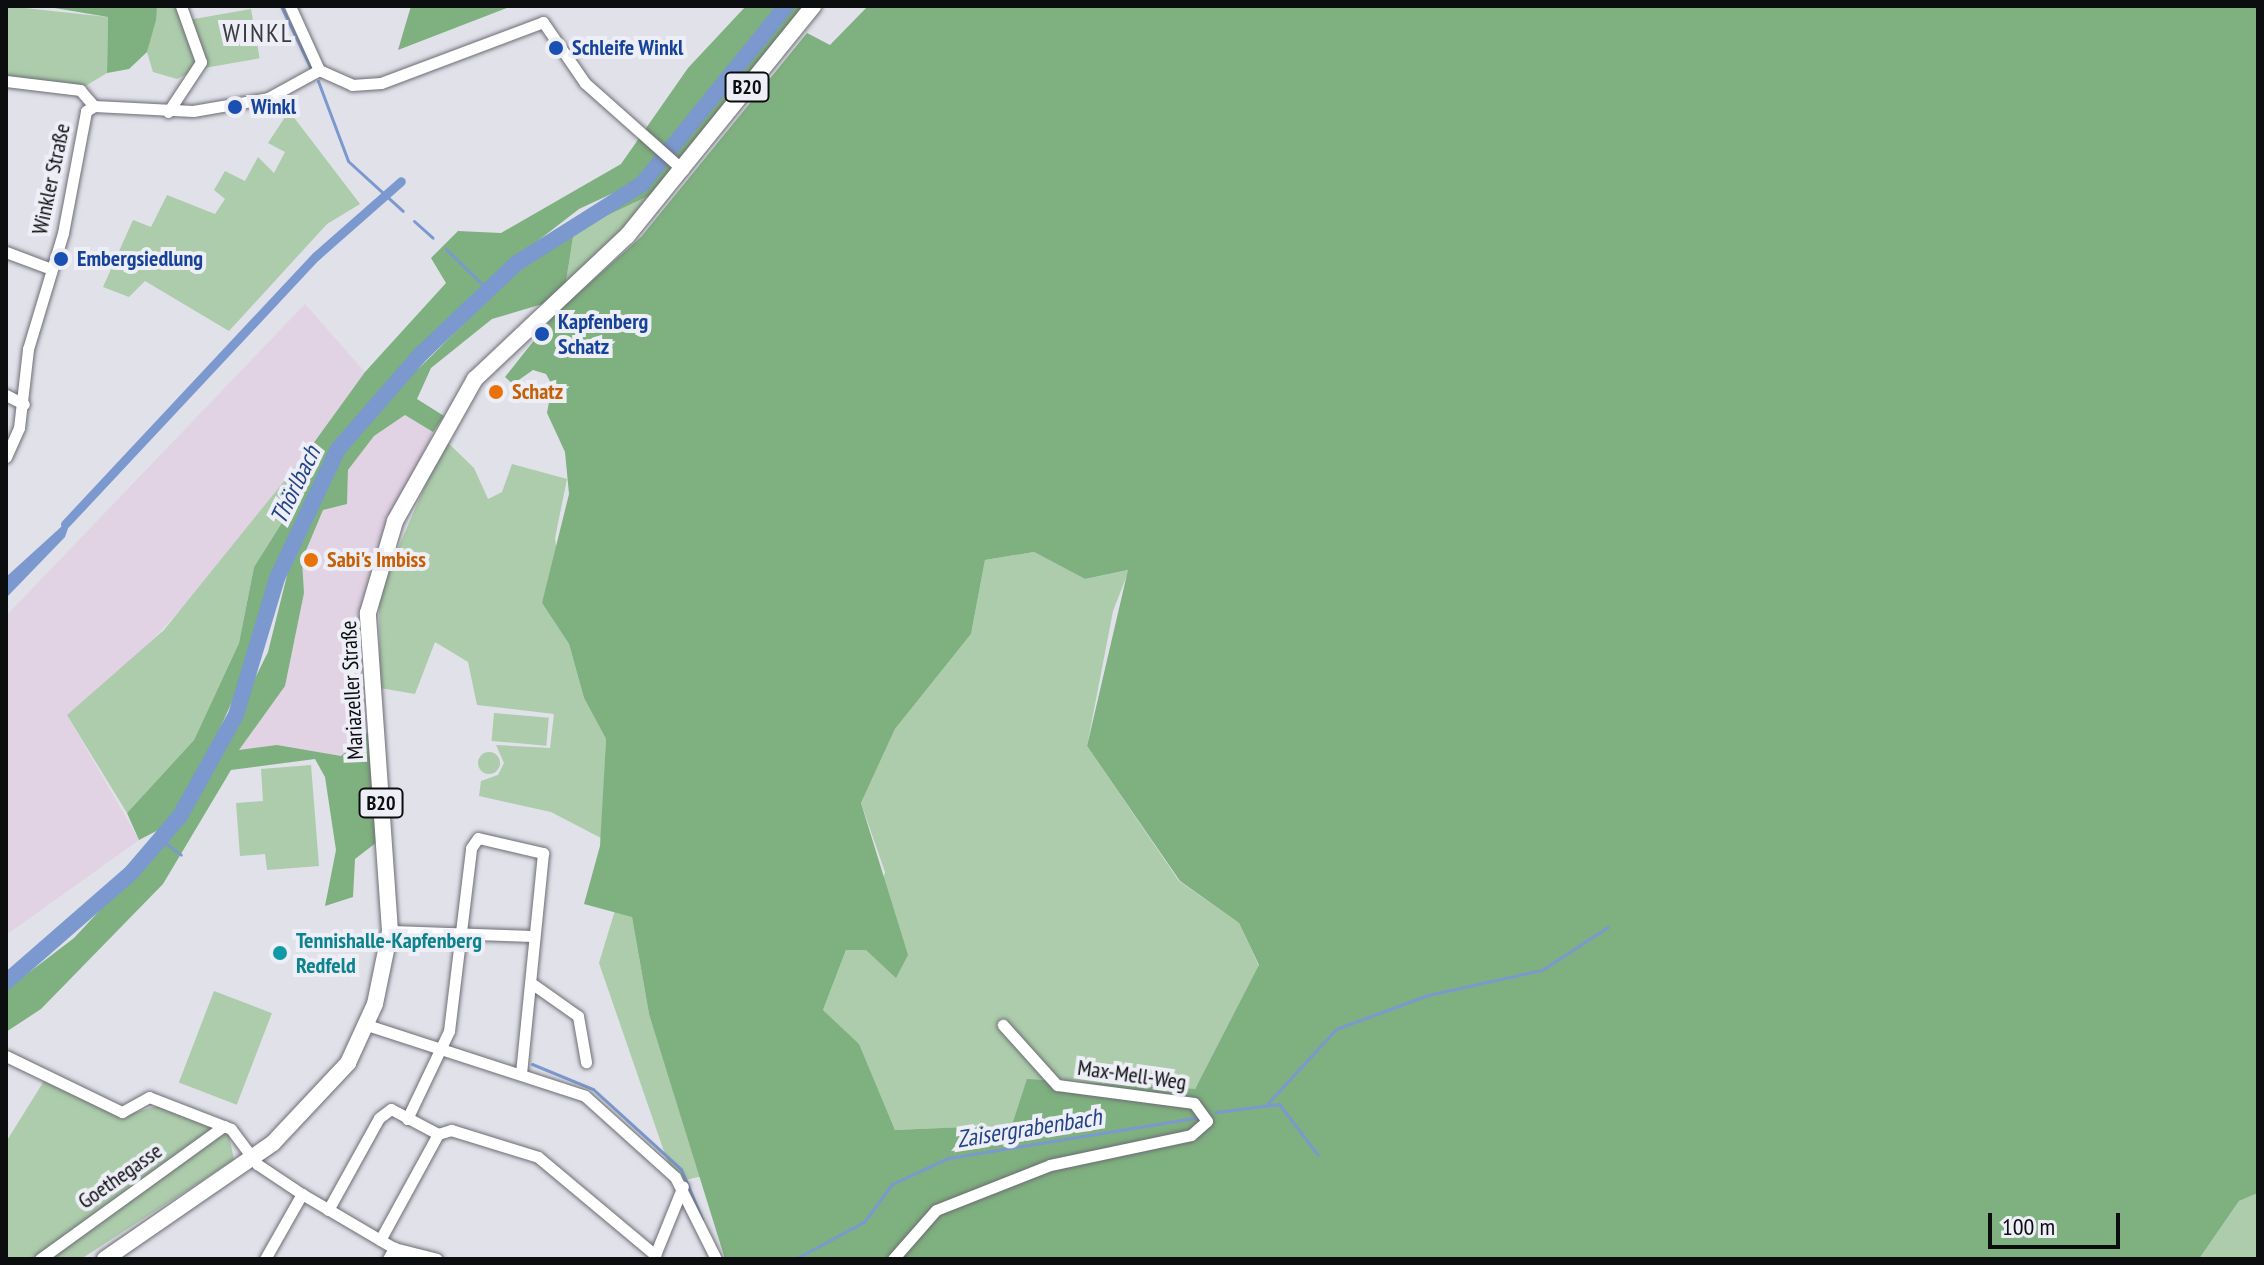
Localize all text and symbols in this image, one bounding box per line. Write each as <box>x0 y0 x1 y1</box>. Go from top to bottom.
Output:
district label: WINKL <box>222 17 294 49</box>
place label: Schleife Winkl <box>572 35 684 61</box>
marker: Schleife Winkl <box>547 39 565 57</box>
road number: B20 <box>723 71 771 103</box>
place label: Winkl <box>251 94 296 120</box>
marker: Winkl <box>226 98 244 116</box>
street label: Winkler Straße <box>26 121 76 237</box>
place label: Embergsiedlung <box>77 246 203 272</box>
marker: Embergsiedlung <box>52 250 70 268</box>
place label: Kapfenberg Schatz <box>558 308 648 360</box>
marker: Kapfenberg Schatz <box>533 325 551 343</box>
place label: Schatz <box>512 379 563 405</box>
marker: Schatz <box>487 383 505 401</box>
water label: Thörlbach <box>264 441 326 529</box>
place label: Sabi's Imbiss <box>327 547 426 573</box>
marker: Sabi's Imbiss <box>302 551 320 569</box>
street label: Mariazeller Straße <box>335 620 369 760</box>
road number: B20 <box>357 787 405 819</box>
place label: Tennishalle-Kapfenberg Redfeld <box>296 927 482 978</box>
marker: Tennishalle-Kapfenberg Redfeld <box>271 944 289 962</box>
street label: Max-Mell-Weg <box>1076 1054 1188 1096</box>
water label: Zaisergrabenbach <box>955 1102 1103 1154</box>
street label: Goethegasse <box>73 1138 167 1214</box>
scale bar <box>1992 1197 2124 1247</box>
text: 100 m <box>2002 1211 2055 1242</box>

